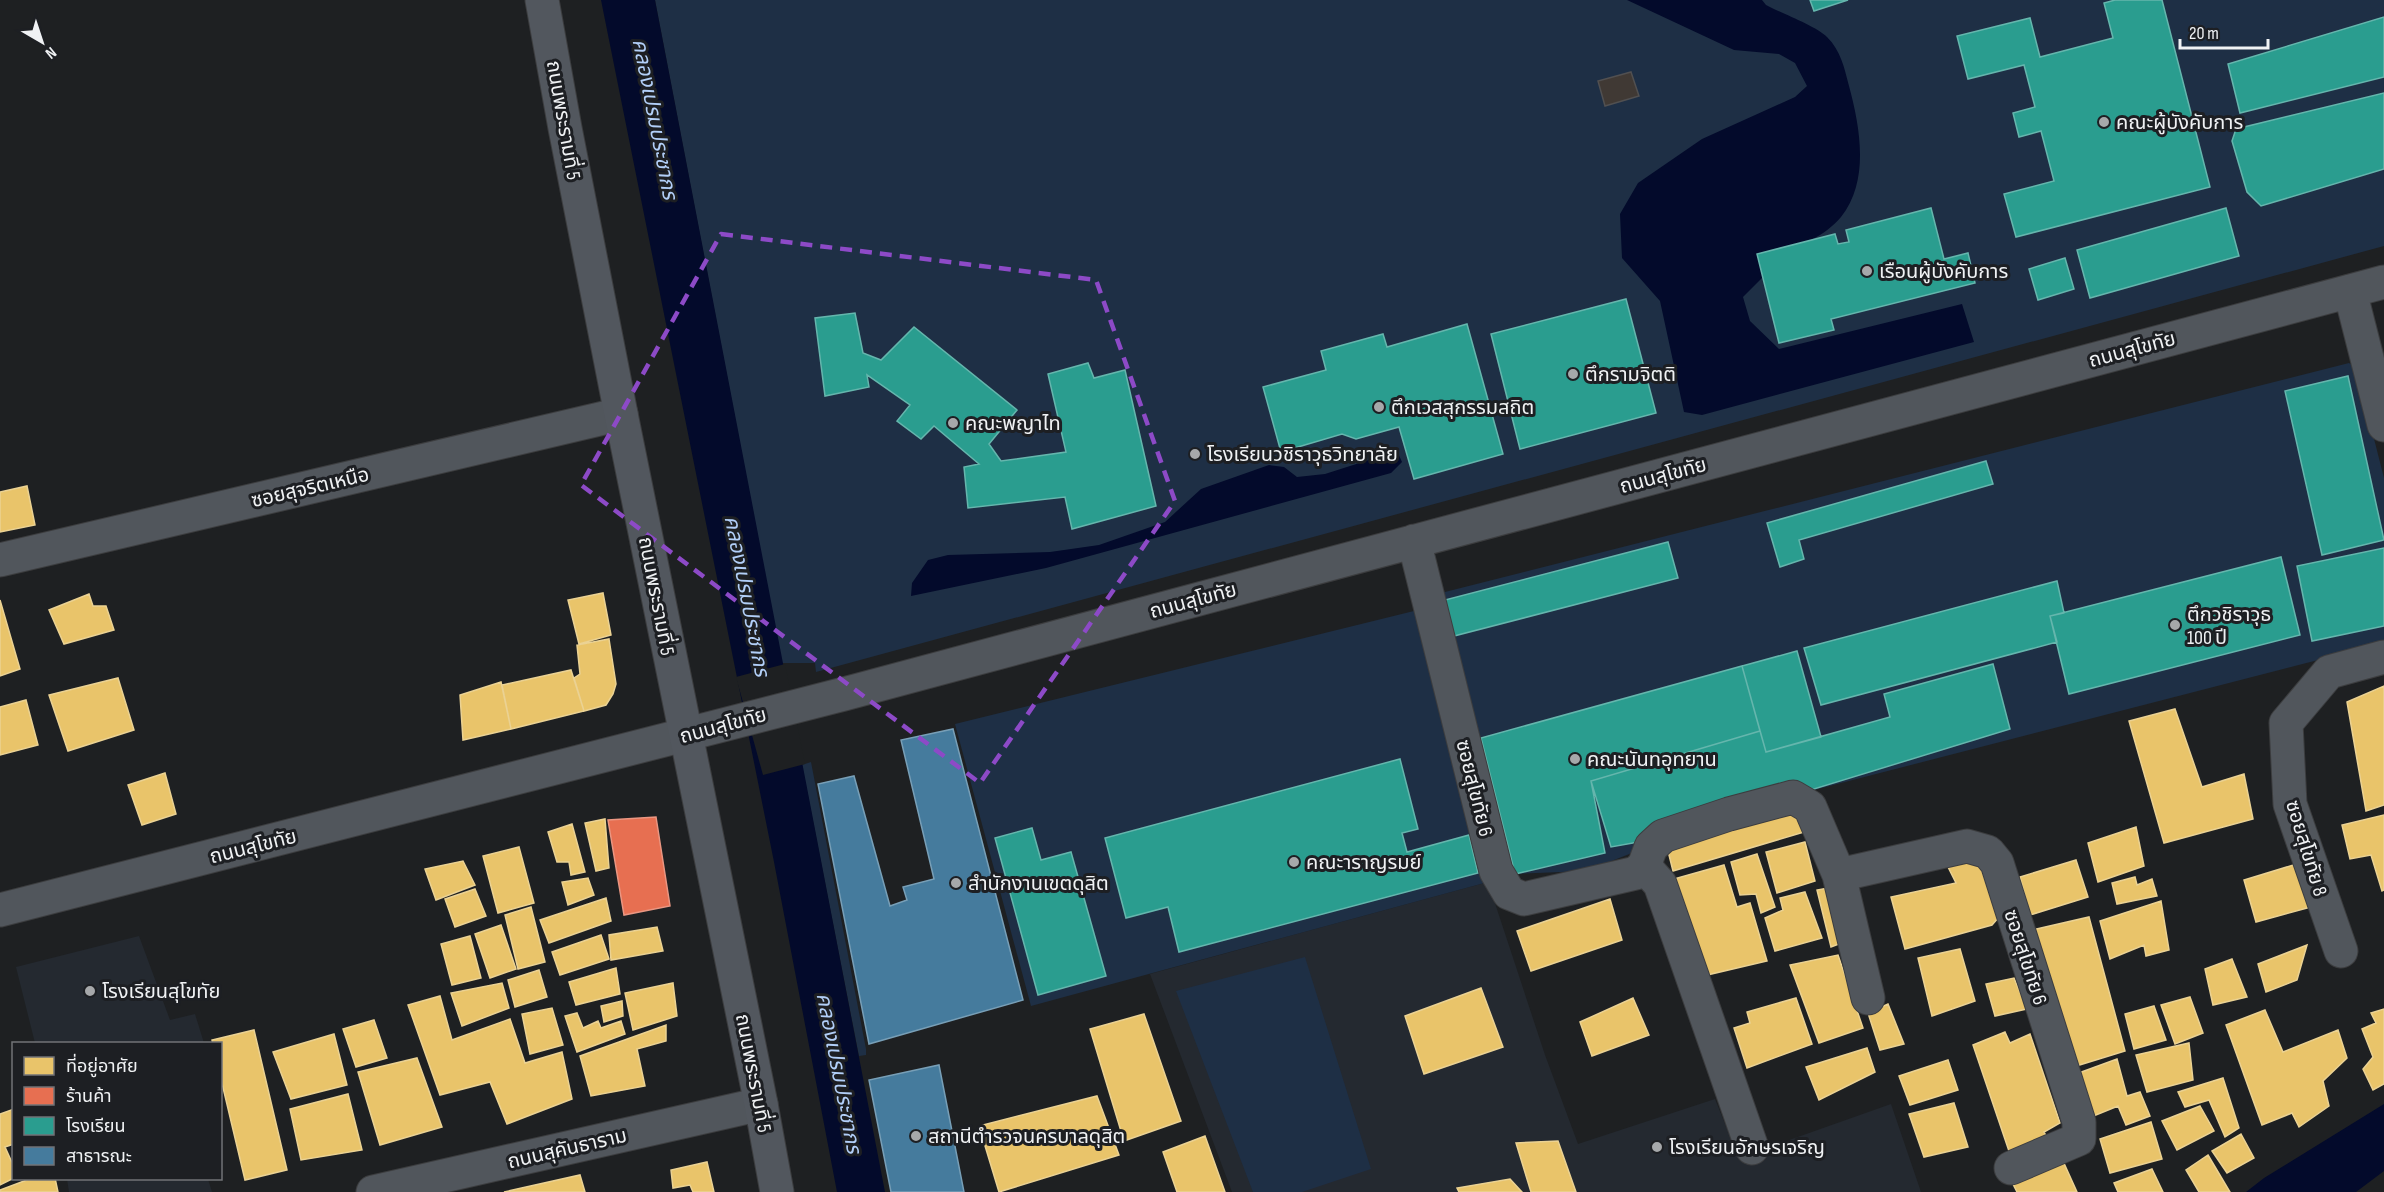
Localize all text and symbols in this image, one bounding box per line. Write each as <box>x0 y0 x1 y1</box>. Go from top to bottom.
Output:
north arrow <box>12 12 72 72</box>
scale bar <box>2180 12 2268 50</box>
text: 20 m <box>2189 23 2219 44</box>
water label: คลองเปรมประชากร <box>627 37 683 203</box>
text: N <box>41 42 60 63</box>
street label: ถนนพระรามที่ 5 <box>541 58 588 182</box>
place label: คณะผู้บังคับการ <box>2116 111 2243 135</box>
marker: คณะผู้บังคับการ <box>2097 115 2111 129</box>
place label: เรือนผู้บังคับการ <box>1879 260 2008 284</box>
marker: เรือนผู้บังคับการ <box>1860 264 1874 278</box>
street label: ถนนสุโขทัย <box>2086 327 2178 373</box>
place label: ตึกรามจิตติ <box>1585 363 1676 387</box>
marker: ตึกรามจิตติ <box>1566 367 1580 381</box>
place label: ตึกเวสสุกรรมสถิต <box>1391 396 1534 420</box>
marker: ตึกเวสสุกรรมสถิต <box>1372 400 1386 414</box>
place label: คณะพญาไท <box>965 412 1061 436</box>
marker: คณะพญาไท <box>946 416 960 430</box>
place label: โรงเรียนวชิราวุธวิทยาลัย <box>1207 443 1398 467</box>
marker: โรงเรียนวชิราวุธวิทยาลัย <box>1188 447 1202 461</box>
street label: ถนนสุโขทัย <box>1617 453 1709 499</box>
street label: ซอยสุจริตเหนือ <box>249 463 372 513</box>
water label: คลองเปรมประชากร <box>719 514 775 680</box>
street label: ถนนพระรามที่ 5 <box>633 534 682 658</box>
street label: ถนนสุโขทัย <box>1147 578 1239 624</box>
place label: ตึกวชิราวุธ 100 ปี <box>2187 603 2271 650</box>
marker: ตึกวชิราวุธ 100 ปี <box>2168 618 2182 632</box>
street label: ถนนสุโขทัย <box>677 703 769 749</box>
street label: ซอยสุโขทัย 6 <box>1450 737 1498 839</box>
place label: คณะนันทอุทยาน <box>1587 748 1717 772</box>
marker: คณะนันทอุทยาน <box>1568 752 1582 766</box>
street label: ซอยสุโขทัย 8 <box>2280 798 2332 899</box>
street label: ถนนสุโขทัย <box>207 825 299 869</box>
place label: คณะาราญรมย์ <box>1306 851 1421 875</box>
marker: คณะาราญรมย์ <box>1287 855 1301 869</box>
place label: สำนักงานเขตดุสิต <box>968 872 1109 896</box>
marker: สำนักงานเขตดุสิต <box>949 876 963 890</box>
street label: ซอยสุโขทัย 6 <box>1998 907 2052 1008</box>
place label: โรงเรียนสุโขทัย <box>102 980 220 1004</box>
marker: โรงเรียนสุโขทัย <box>83 984 97 998</box>
water label: คลองเปรมประชากร <box>811 991 867 1157</box>
street label: ถนนพระรามที่ 5 <box>730 1011 779 1135</box>
legend <box>12 1042 222 1180</box>
text: ที่อยู่อาศัย <box>66 1053 138 1078</box>
text: ร้านค้า <box>66 1086 112 1107</box>
text: โรงเรียน <box>66 1116 125 1137</box>
street label: ถนนสุคันธาราม <box>505 1124 629 1174</box>
place label: สถานีตำรวจนครบาลดุสิต <box>928 1125 1125 1149</box>
marker: สถานีตำรวจนครบาลดุสิต <box>909 1129 923 1143</box>
place label: โรงเรียนอักษรเจริญ <box>1669 1136 1825 1160</box>
marker: โรงเรียนอักษรเจริญ <box>1650 1140 1664 1154</box>
text: สาธารณะ <box>66 1146 132 1167</box>

